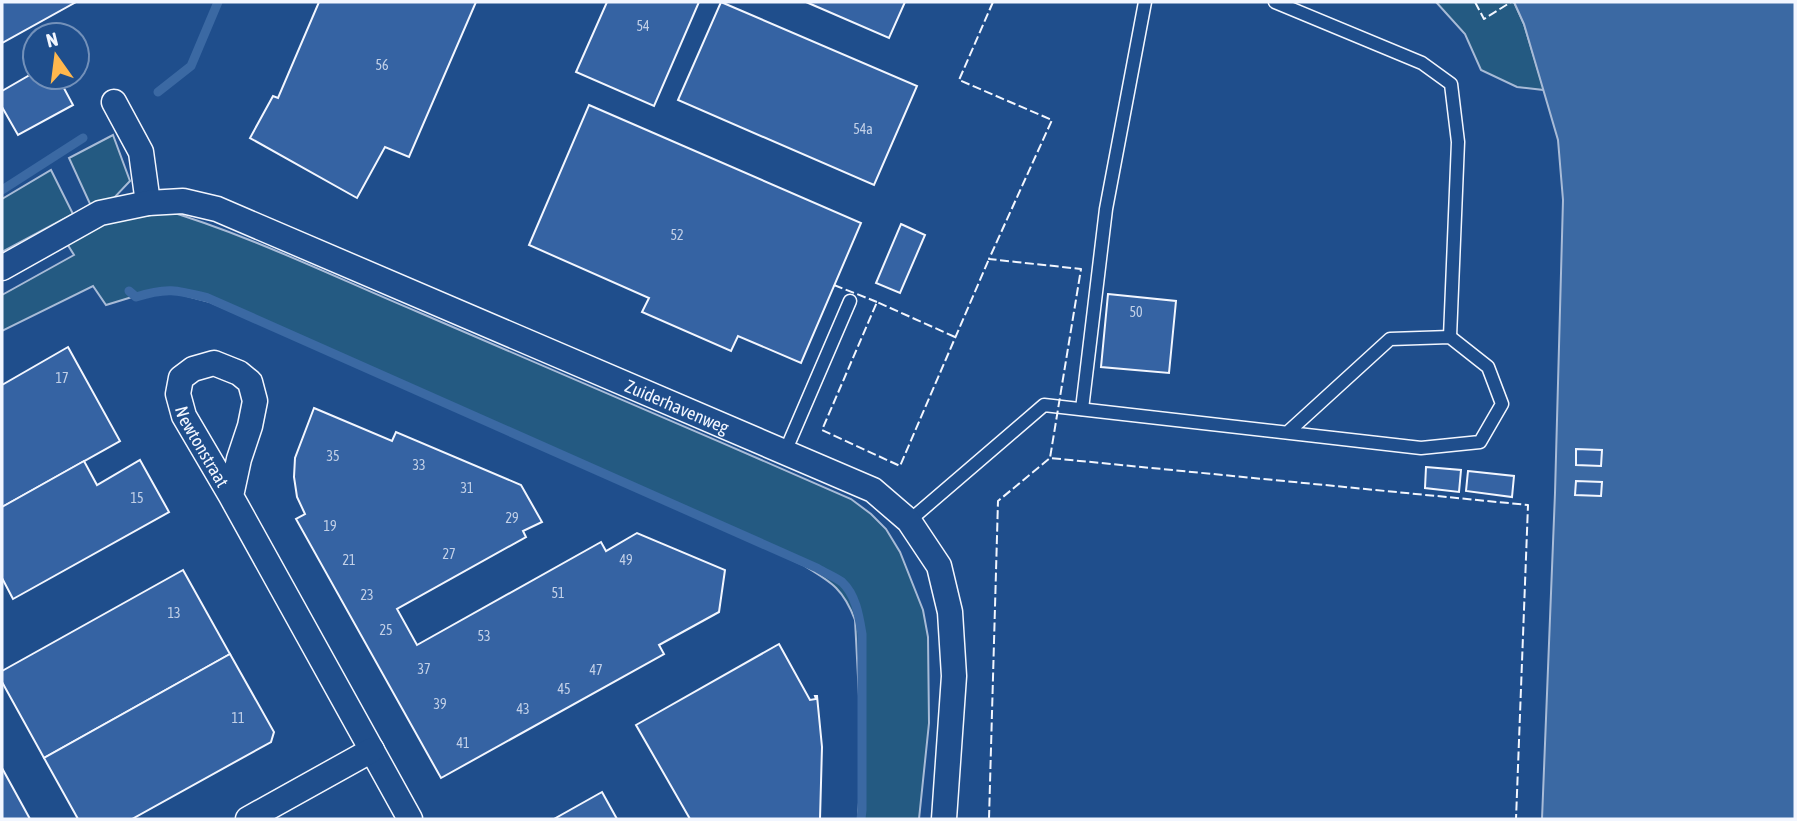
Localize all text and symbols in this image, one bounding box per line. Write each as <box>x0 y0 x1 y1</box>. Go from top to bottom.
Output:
house number: 54 <box>636 18 650 34</box>
north arrow <box>21 21 91 91</box>
text: N <box>44 27 60 52</box>
house number: 56 <box>375 57 389 73</box>
house number: 54a <box>853 121 873 137</box>
house number: 52 <box>670 227 684 243</box>
house number: 50 <box>1129 304 1143 320</box>
house number: 17 <box>55 370 69 386</box>
street label: Zuiderhavenweg <box>622 375 732 438</box>
street label: Newtonstraat <box>171 404 234 490</box>
house number: 35 <box>326 448 340 464</box>
house number: 33 <box>412 457 426 473</box>
house number: 31 <box>460 480 474 496</box>
house number: 15 <box>130 490 144 506</box>
house number: 29 <box>505 510 519 526</box>
house number: 19 <box>323 518 337 534</box>
house number: 27 <box>442 546 456 562</box>
house number: 21 <box>342 552 356 568</box>
house number: 49 <box>619 552 633 568</box>
house number: 51 <box>551 585 565 601</box>
house number: 23 <box>360 587 374 603</box>
house number: 13 <box>167 605 181 621</box>
house number: 25 <box>379 622 393 638</box>
house number: 53 <box>477 628 491 644</box>
house number: 37 <box>417 661 431 677</box>
house number: 47 <box>589 662 603 678</box>
house number: 45 <box>557 681 571 697</box>
house number: 39 <box>433 696 447 712</box>
house number: 43 <box>516 701 530 717</box>
house number: 11 <box>231 710 245 726</box>
house number: 41 <box>456 735 470 751</box>

